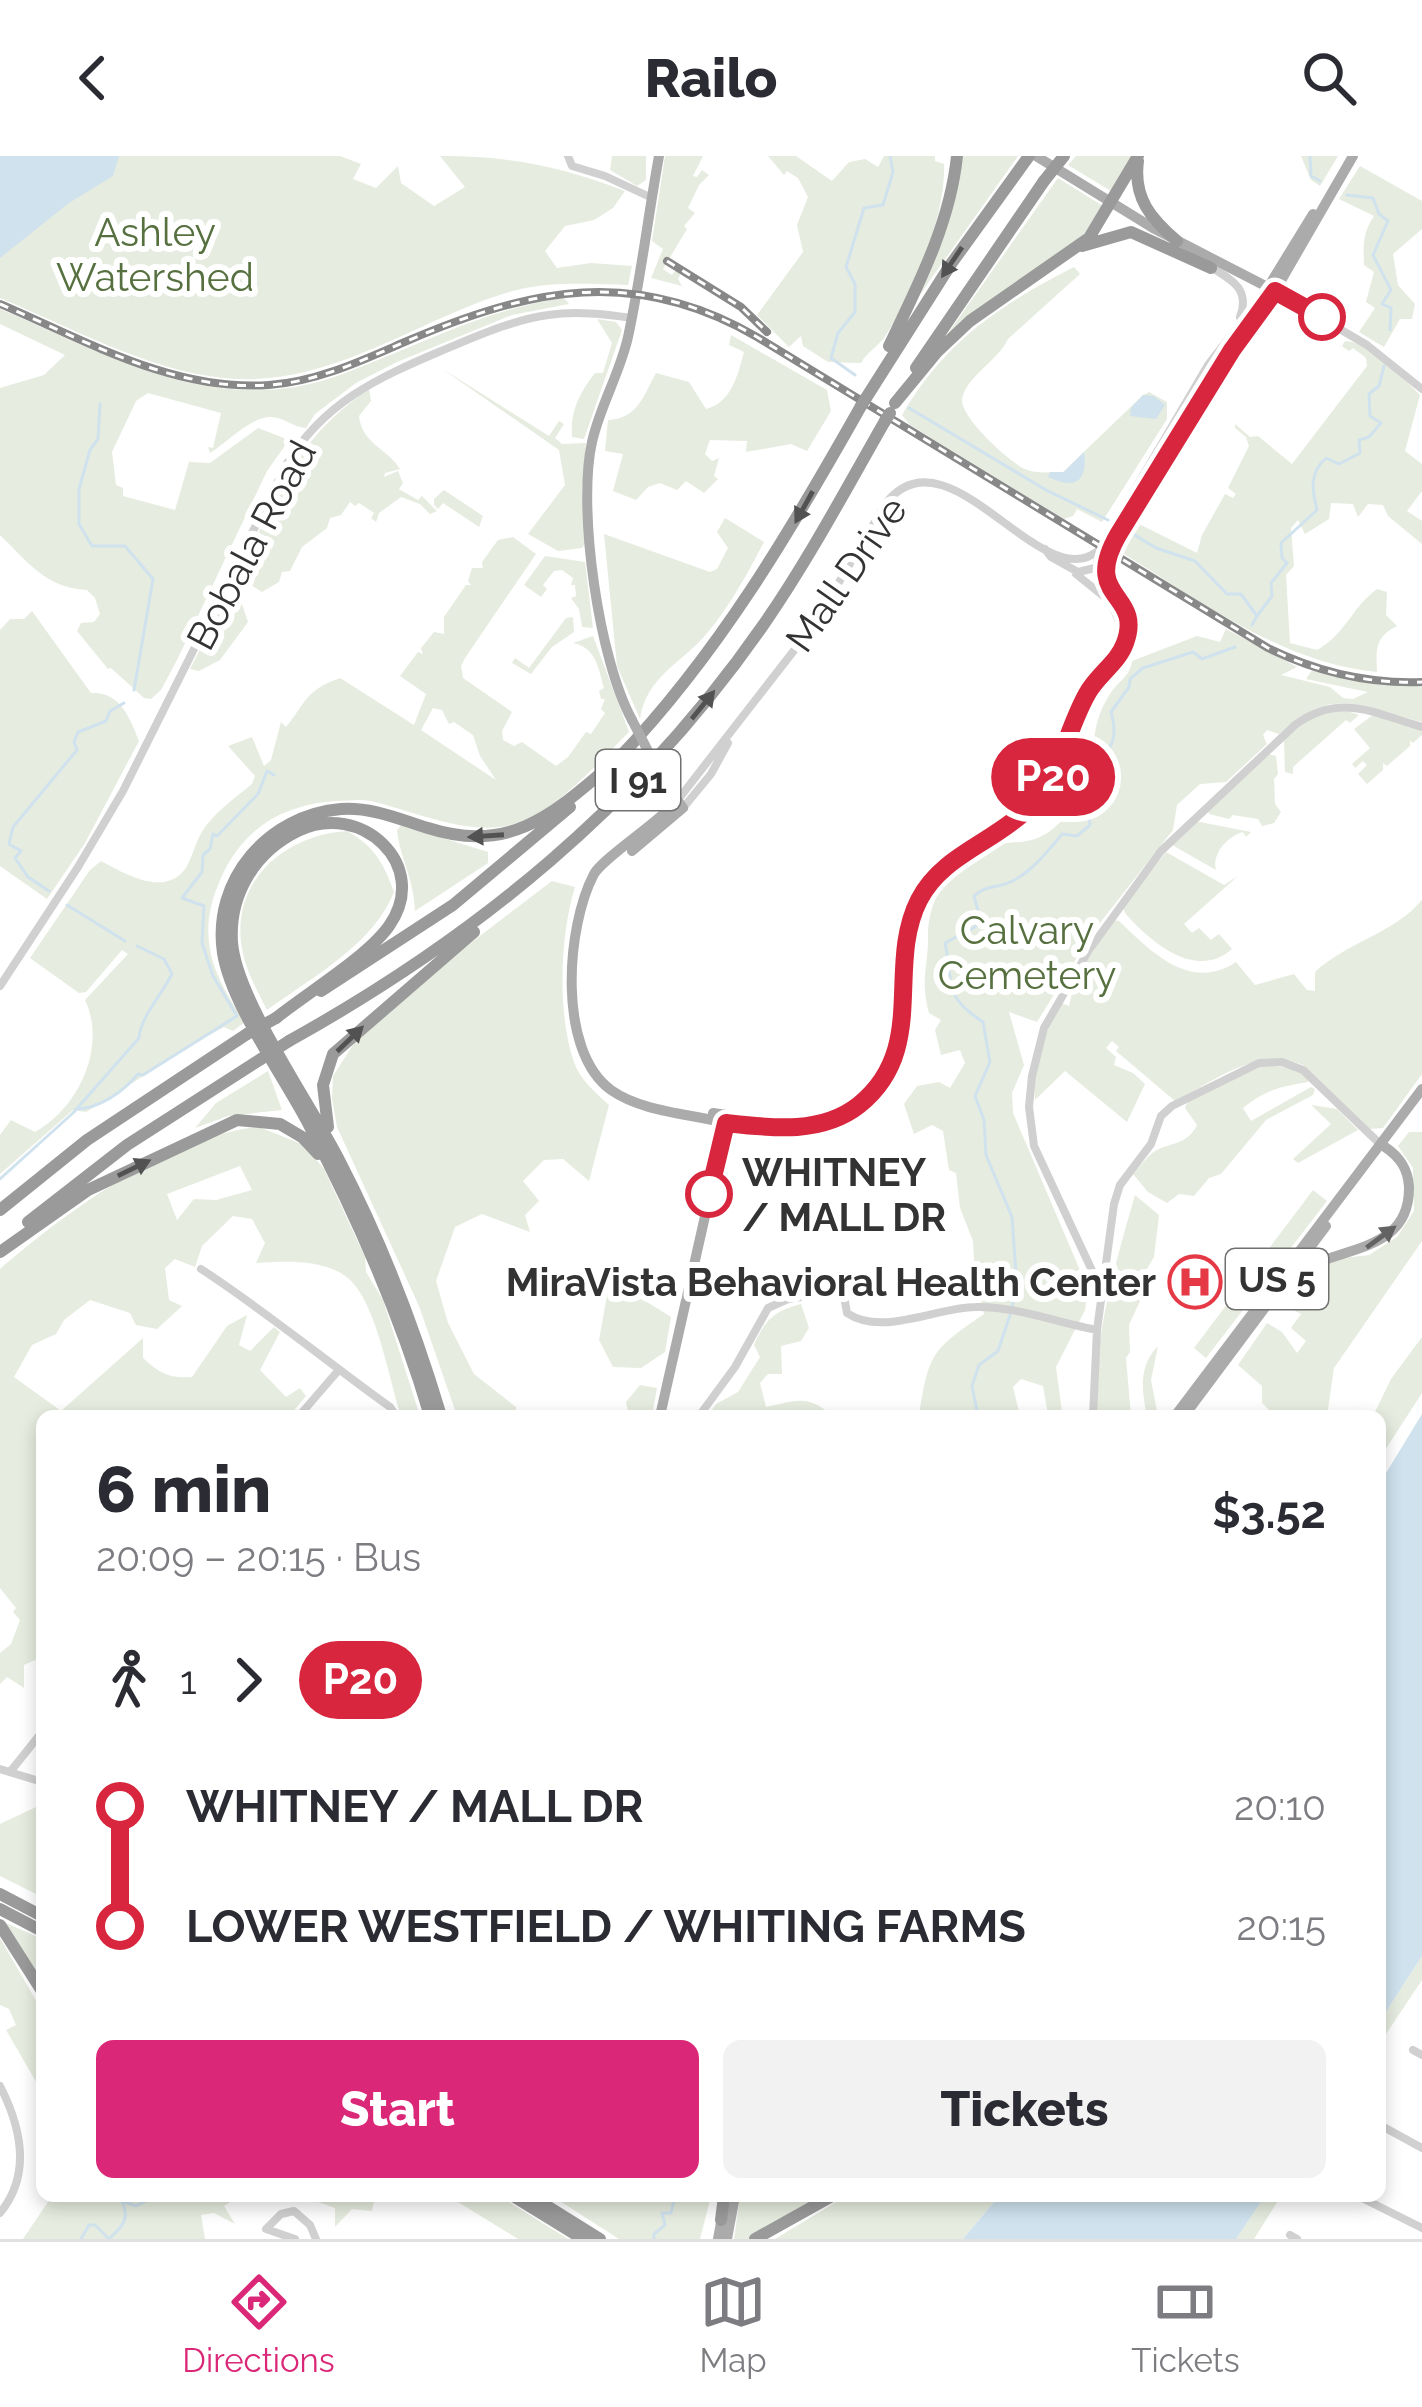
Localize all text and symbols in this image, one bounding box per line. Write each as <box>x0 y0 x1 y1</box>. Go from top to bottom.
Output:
icon: back <box>60 45 126 111</box>
icon: search <box>1296 45 1362 111</box>
text: Railo <box>645 46 777 110</box>
park label: Ashley Watershed <box>56 209 254 300</box>
one-way arrow <box>941 246 964 279</box>
unlabelled marker <box>1300 295 1344 339</box>
street label: Bobala Road <box>177 433 325 657</box>
street label: Mall Drive <box>776 488 916 660</box>
one-way arrow <box>794 490 815 525</box>
one-way arrow <box>689 690 715 720</box>
line badge: P20 <box>984 738 1122 816</box>
road number: I 91 <box>596 750 680 810</box>
text: P20 <box>1015 752 1091 801</box>
one-way arrow <box>467 827 504 846</box>
park label: Calvary Cemetery <box>938 907 1116 998</box>
one-way arrow <box>335 1025 364 1053</box>
place label: WHITNEY / MALL DR <box>742 1149 946 1240</box>
one-way arrow <box>117 1158 151 1178</box>
marker: WHITNEY / MALL DR <box>687 1172 731 1216</box>
one-way arrow <box>1365 1226 1396 1250</box>
road number: US 5 <box>1226 1249 1328 1309</box>
hospital icon: MiraVista Behavioral Health Center <box>1167 1254 1223 1310</box>
place label: MiraVista Behavioral Health Center <box>506 1259 1156 1305</box>
text: 6 min <box>96 1450 271 1527</box>
text: $3.52 <box>1212 1486 1326 1539</box>
text: 20:09 – 20:15 · Bus <box>96 1534 421 1580</box>
icon: walk <box>96 1647 162 1713</box>
icon: forward <box>215 1647 281 1713</box>
text: P20 <box>323 1655 398 1704</box>
text: 1 <box>180 1657 197 1703</box>
text: WHITNEY / MALL DR <box>186 1780 643 1833</box>
text: 20:10 <box>1234 1783 1326 1829</box>
text: LOWER WESTFIELD / WHITING FARMS <box>186 1900 1026 1953</box>
text: 20:15 <box>1237 1903 1326 1949</box>
button: Start <box>96 2040 699 2178</box>
button: Tickets <box>723 2040 1326 2178</box>
tab: Directions <box>182 2269 335 2380</box>
tab: Map <box>699 2269 767 2380</box>
tab: Tickets <box>1131 2269 1240 2380</box>

